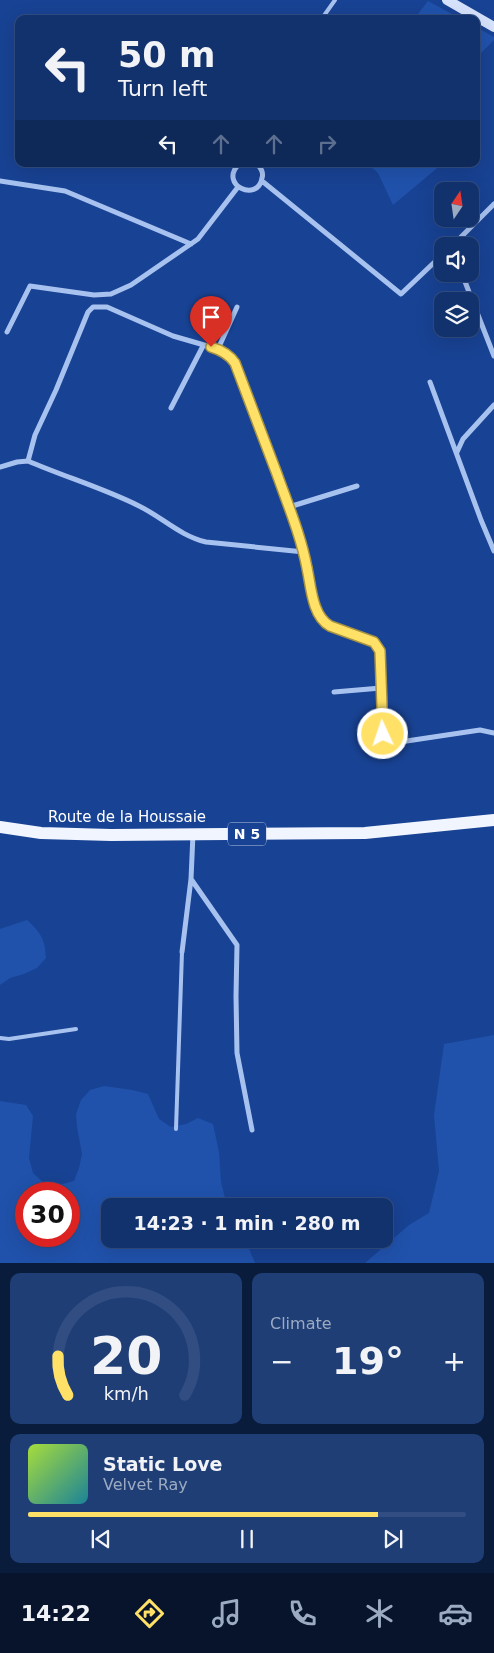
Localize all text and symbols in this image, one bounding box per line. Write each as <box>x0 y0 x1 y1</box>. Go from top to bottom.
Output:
icon: left <box>35 35 100 100</box>
text: 50 m <box>118 35 215 75</box>
text: Turn left <box>118 76 207 101</box>
icon: left <box>154 130 182 158</box>
icon: ahead <box>207 130 235 158</box>
icon: ahead <box>260 130 288 158</box>
icon: right <box>313 130 341 158</box>
north arrow <box>434 182 479 228</box>
map controls <box>434 182 479 337</box>
button: sound <box>434 237 479 282</box>
button: layers <box>434 292 479 337</box>
pin <box>190 296 232 347</box>
icon: arrive <box>197 303 225 331</box>
position arrow <box>356 707 408 759</box>
street label: Route de la Houssaie <box>48 808 206 826</box>
road number: N 5 <box>228 822 266 846</box>
speed limit sign: 30 <box>15 1182 80 1247</box>
text: 14:23 · 1 min · 280 m <box>133 1212 361 1234</box>
text: Climate <box>270 1314 332 1333</box>
text: 20 <box>90 1326 162 1386</box>
text: 19° <box>332 1339 404 1383</box>
text: − <box>270 1345 293 1378</box>
text: + <box>443 1345 466 1378</box>
text: km/h <box>103 1383 149 1404</box>
text: Static Love <box>103 1453 223 1475</box>
text: Velvet Ray <box>103 1475 188 1494</box>
icon: previous <box>87 1525 115 1553</box>
icon: pause <box>233 1525 261 1553</box>
icon: next <box>379 1525 407 1553</box>
icon: directions <box>132 1596 167 1631</box>
icon: music <box>209 1596 244 1631</box>
icon: phone <box>285 1596 320 1631</box>
icon: climate <box>362 1596 397 1631</box>
icon: car <box>438 1596 473 1631</box>
text: 14:22 <box>21 1601 91 1626</box>

